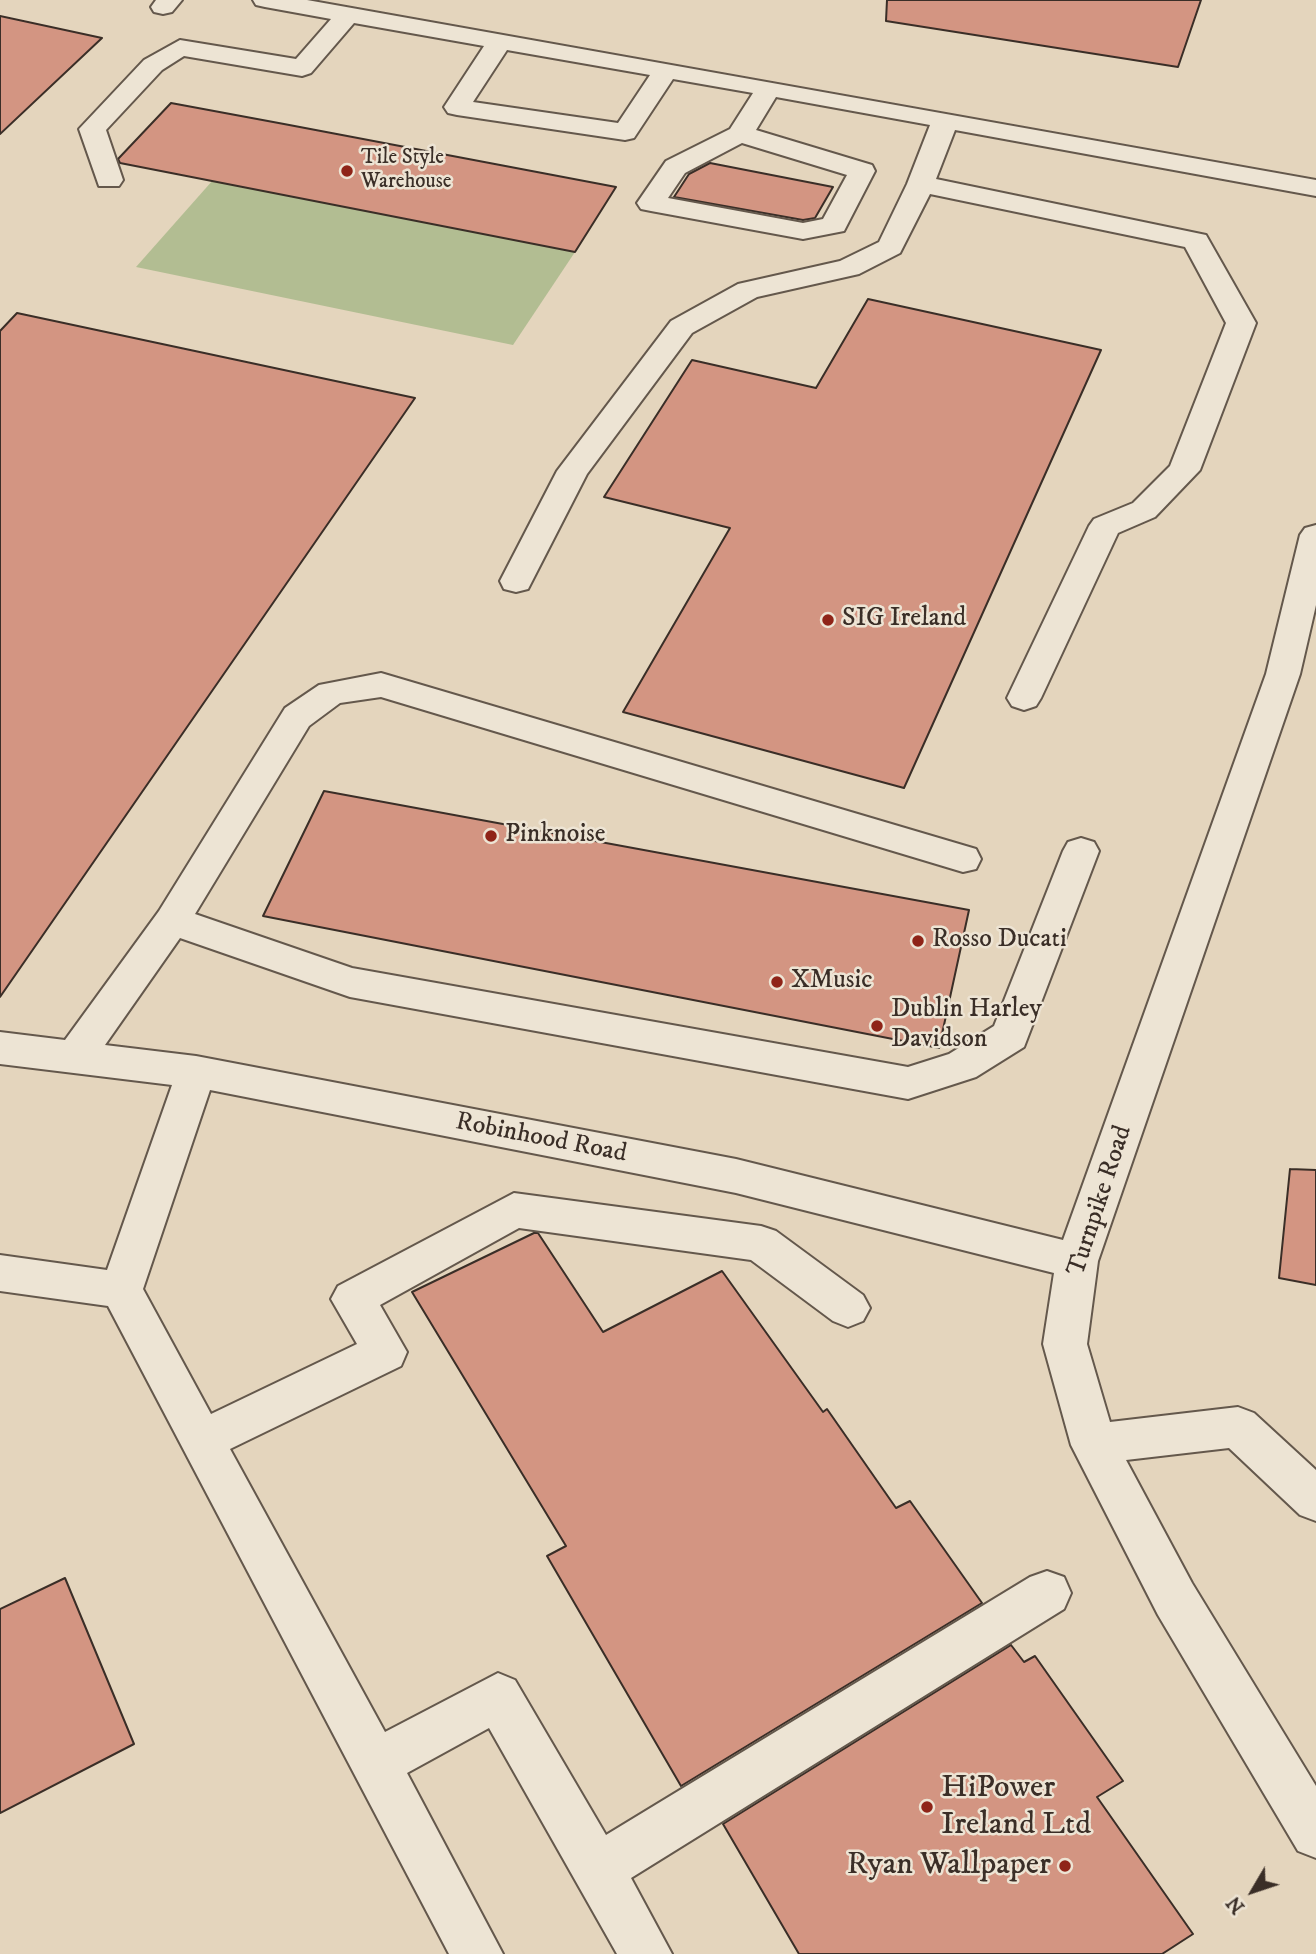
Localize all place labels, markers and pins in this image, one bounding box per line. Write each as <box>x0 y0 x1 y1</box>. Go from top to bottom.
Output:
place label: Tile Style Warehouse <box>361 146 451 196</box>
marker: Tile Style Warehouse <box>339 163 355 179</box>
place label: SIG Ireland <box>842 604 966 636</box>
marker: SIG Ireland <box>820 612 836 628</box>
place label: Pinknoise <box>505 820 606 852</box>
marker: Pinknoise <box>483 828 499 844</box>
place label: Rosso Ducati <box>932 925 1067 957</box>
marker: Rosso Ducati <box>910 933 926 949</box>
place label: XMusic <box>791 966 872 998</box>
marker: XMusic <box>769 974 785 990</box>
place label: Dublin Harley Davidson <box>891 995 1042 1056</box>
marker: Dublin Harley Davidson <box>869 1018 885 1034</box>
place label: HiPower Ireland Ltd <box>941 1770 1091 1845</box>
marker: HiPower Ireland Ltd <box>919 1799 935 1815</box>
place label: Ryan Wallpaper <box>847 1847 1051 1885</box>
marker: Ryan Wallpaper <box>1057 1858 1073 1874</box>

